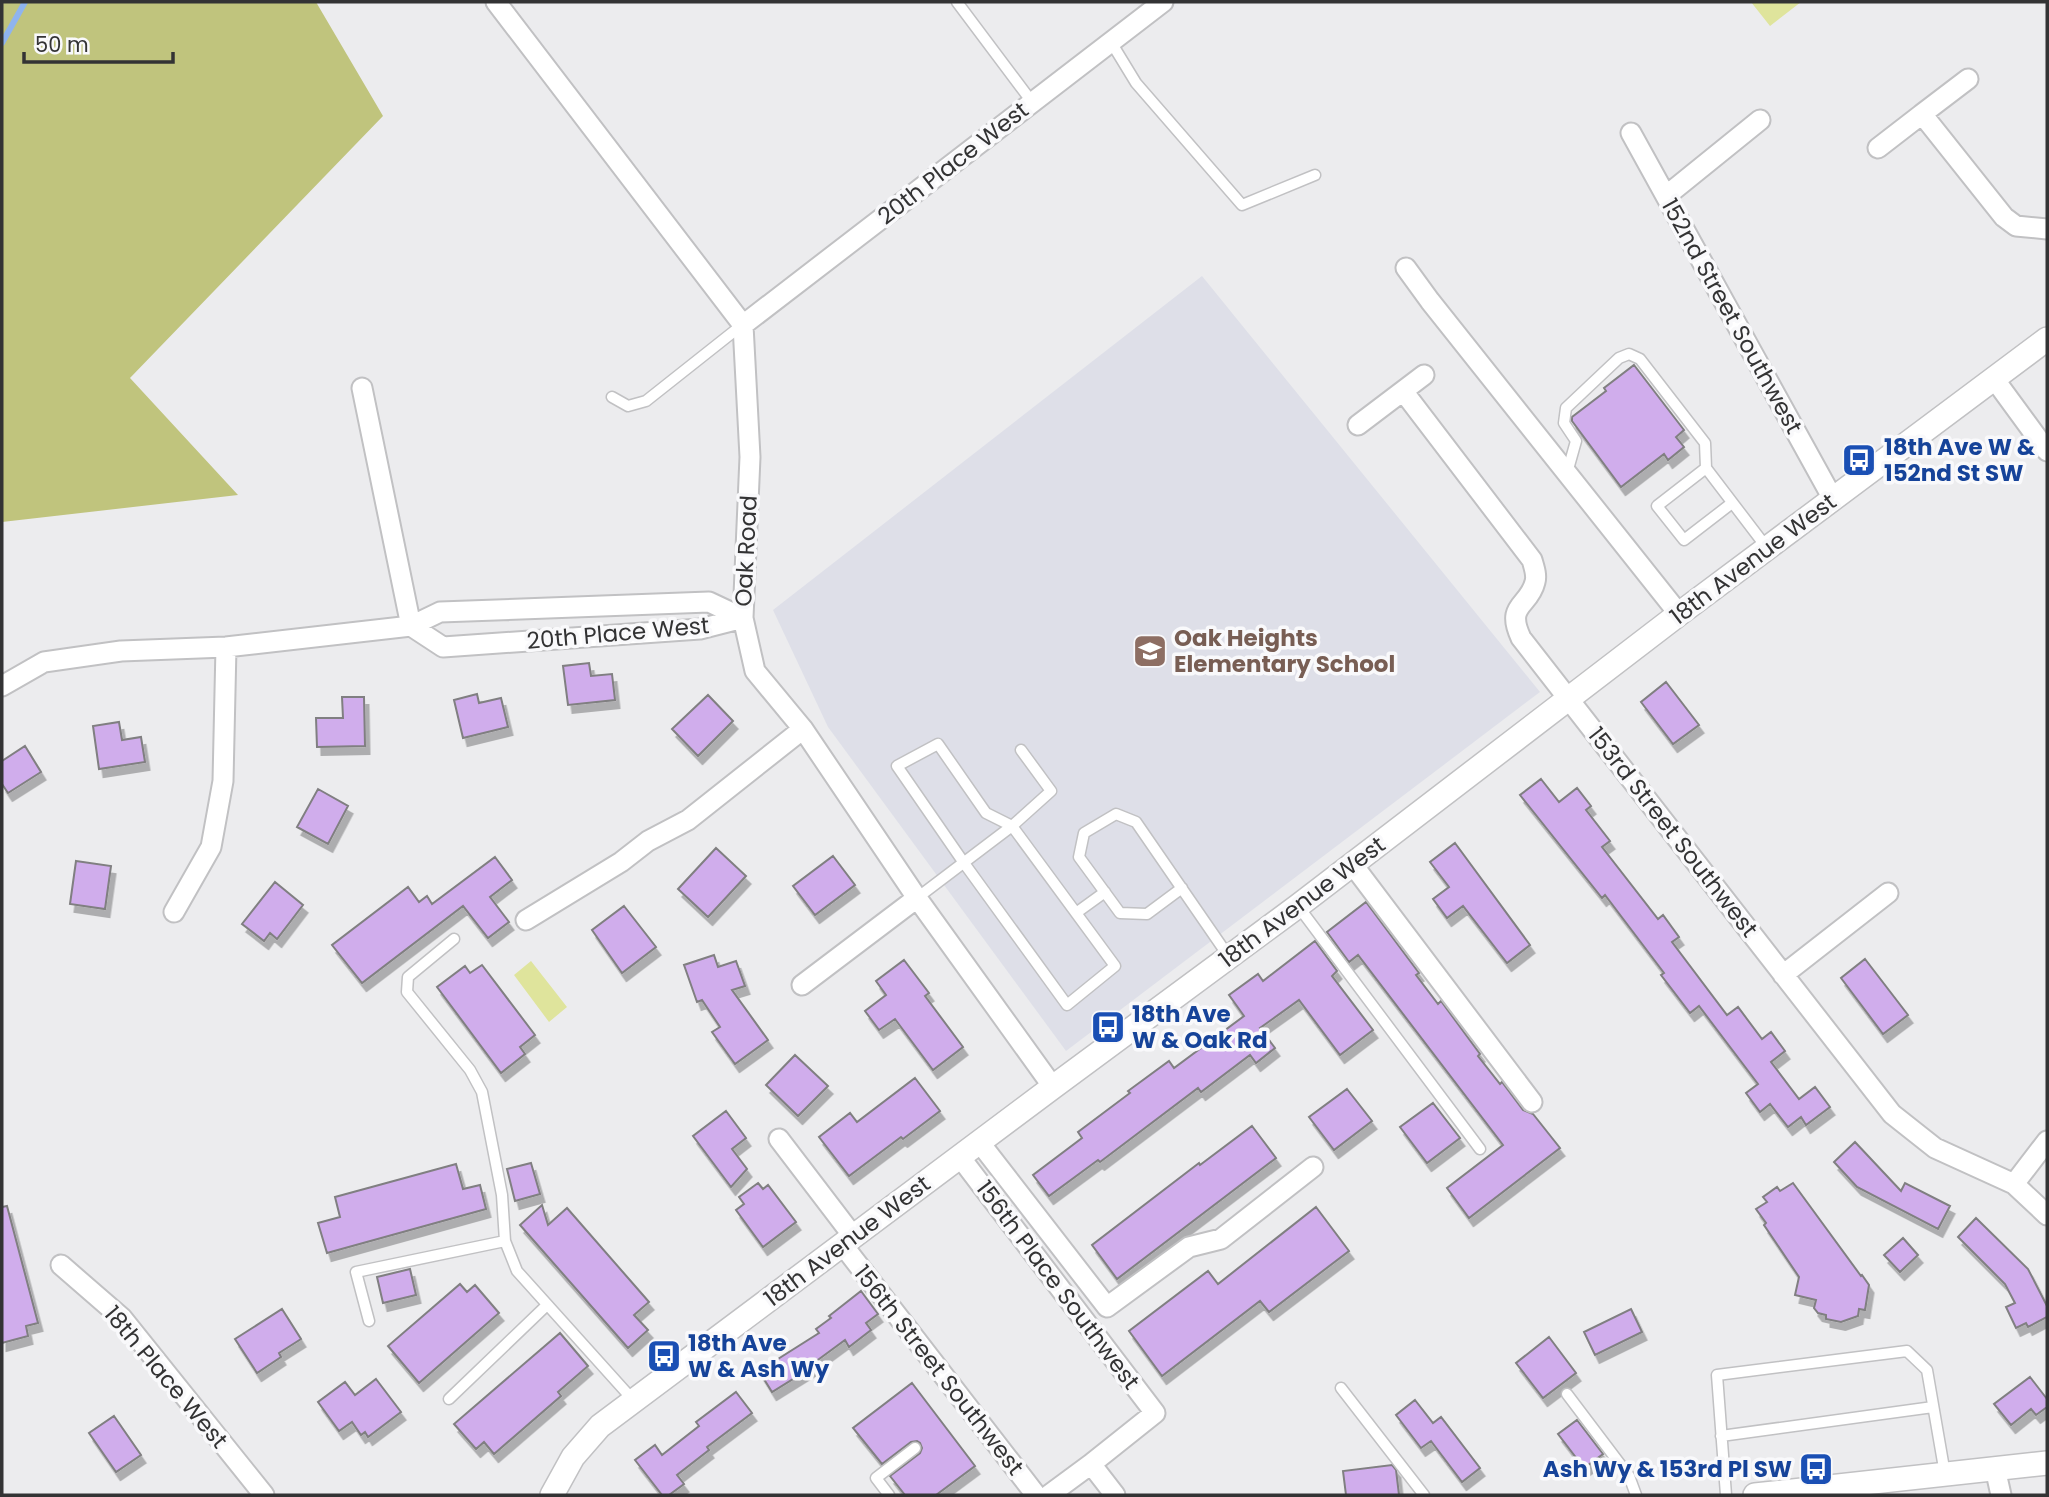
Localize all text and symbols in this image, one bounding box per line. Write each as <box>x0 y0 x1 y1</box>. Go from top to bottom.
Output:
scale bar <box>24 21 173 65</box>
text: 50 m <box>35 30 89 59</box>
street label: 20th Place West <box>871 94 1035 232</box>
street label: 152nd Street Southwest <box>1654 193 1810 439</box>
place label: 18th Ave W & 152nd St SW <box>1884 431 2036 489</box>
bus stop icon: 18th Ave W & 152nd St SW <box>1840 441 1878 479</box>
street label: 18th Avenue West <box>1663 486 1843 632</box>
street label: Oak Road <box>727 495 765 607</box>
street label: 20th Place West <box>526 609 710 657</box>
place label: Oak Heights Elementary School <box>1174 622 1395 680</box>
school or university icon: Oak Heights Elementary School <box>1131 632 1169 670</box>
street label: 153rd Street Southwest <box>1581 720 1765 944</box>
street label: 18th Avenue West <box>1212 829 1392 975</box>
place label: 18th Ave W & Oak Rd <box>1132 998 1268 1056</box>
bus stop icon: 18th Ave W & Oak Rd <box>1089 1008 1127 1046</box>
street label: 18th Avenue West <box>757 1168 937 1314</box>
street label: 156th Place Southwest <box>969 1174 1147 1396</box>
street label: 156th Street Southwest <box>847 1258 1031 1482</box>
street label: 18th Place West <box>97 1299 235 1455</box>
place label: 18th Ave W & Ash Wy <box>688 1327 830 1385</box>
bus stop icon: 18th Ave W & Ash Wy <box>645 1337 683 1375</box>
bus stop icon: Ash Wy & 153rd Pl SW <box>1797 1450 1835 1488</box>
place label: Ash Wy & 153rd Pl SW <box>1543 1453 1792 1485</box>

